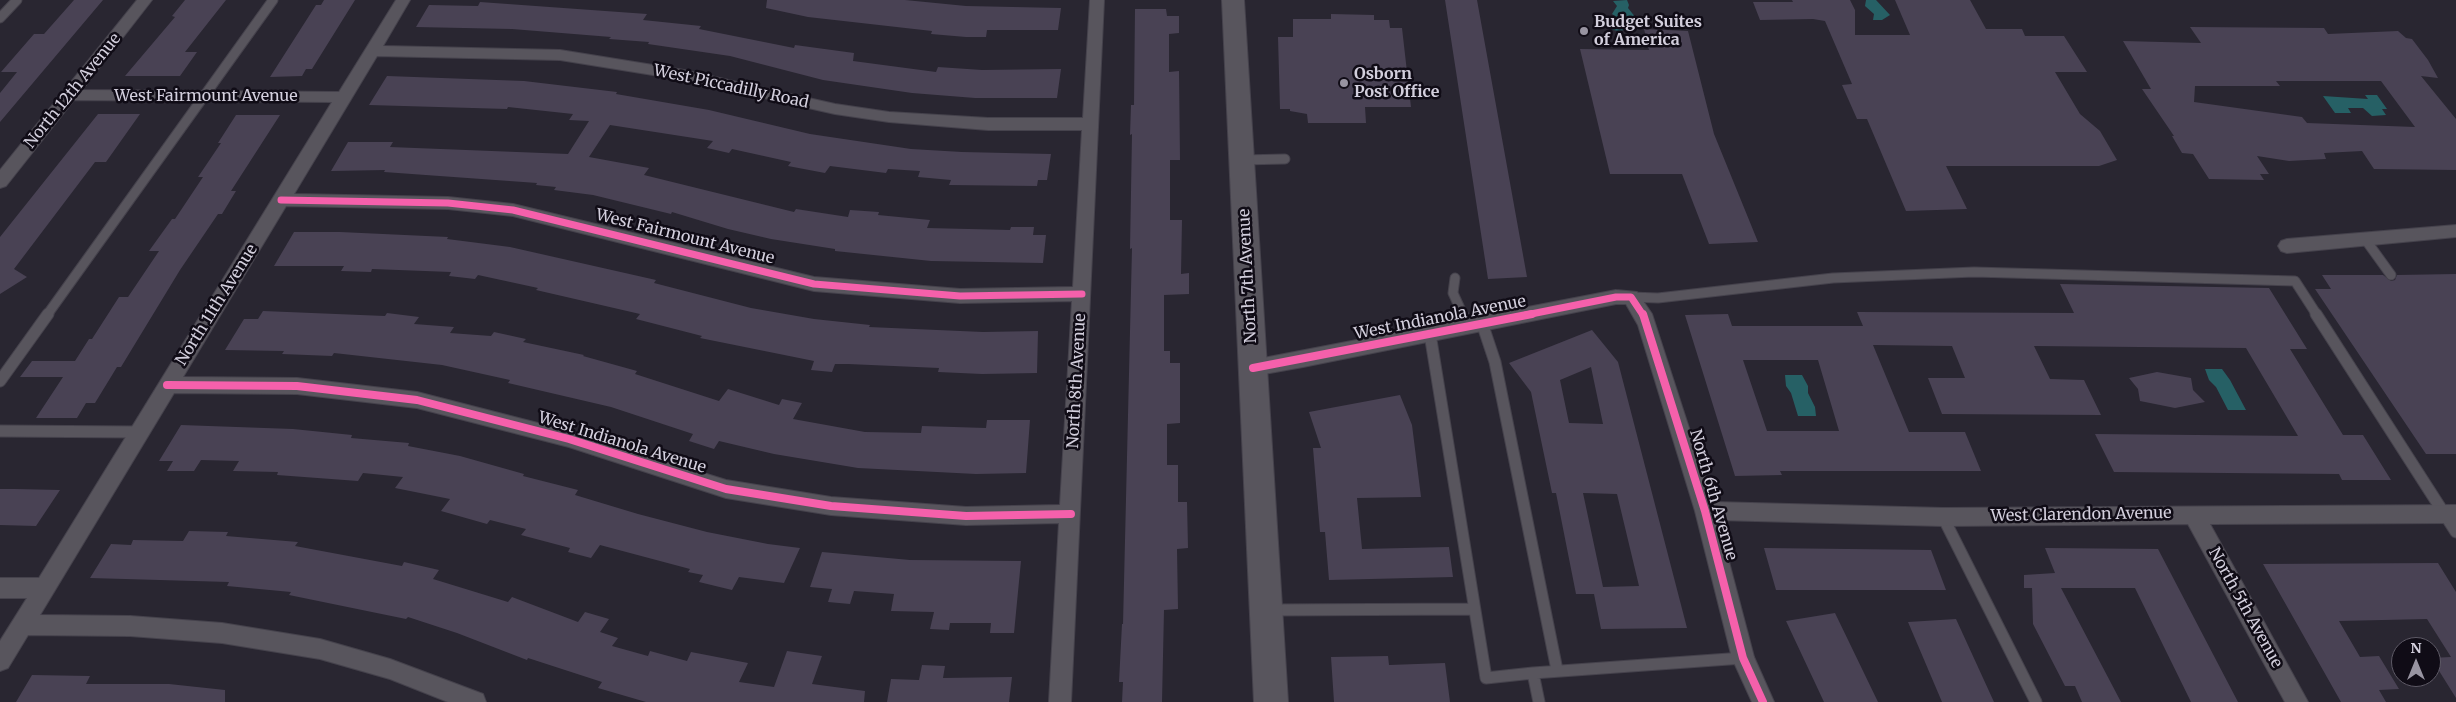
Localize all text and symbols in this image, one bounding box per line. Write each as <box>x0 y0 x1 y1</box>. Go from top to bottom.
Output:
place label: Budget Suites of America <box>1594 12 1702 50</box>
marker: Budget Suites of America <box>1578 25 1590 37</box>
street label: North 12th Avenue <box>21 30 125 152</box>
street label: West Piccadilly Road <box>652 61 810 113</box>
place label: Osborn Post Office <box>1354 64 1439 102</box>
marker: Osborn Post Office <box>1338 77 1350 89</box>
street label: West Fairmount Avenue <box>114 86 298 106</box>
street label: West Fairmount Avenue <box>594 206 776 268</box>
street label: North 7th Avenue <box>1235 208 1261 344</box>
street label: North 11th Avenue <box>172 241 262 369</box>
street label: West Indianola Avenue <box>1352 292 1528 344</box>
street label: North 8th Avenue <box>1064 313 1090 449</box>
street label: West Indianola Avenue <box>536 408 708 478</box>
street label: North 6th Avenue <box>1685 427 1741 563</box>
street label: West Clarendon Avenue <box>1990 504 2172 526</box>
street label: North 5th Avenue <box>2204 544 2286 672</box>
north arrow <box>2391 637 2441 687</box>
text: N <box>2410 639 2422 657</box>

